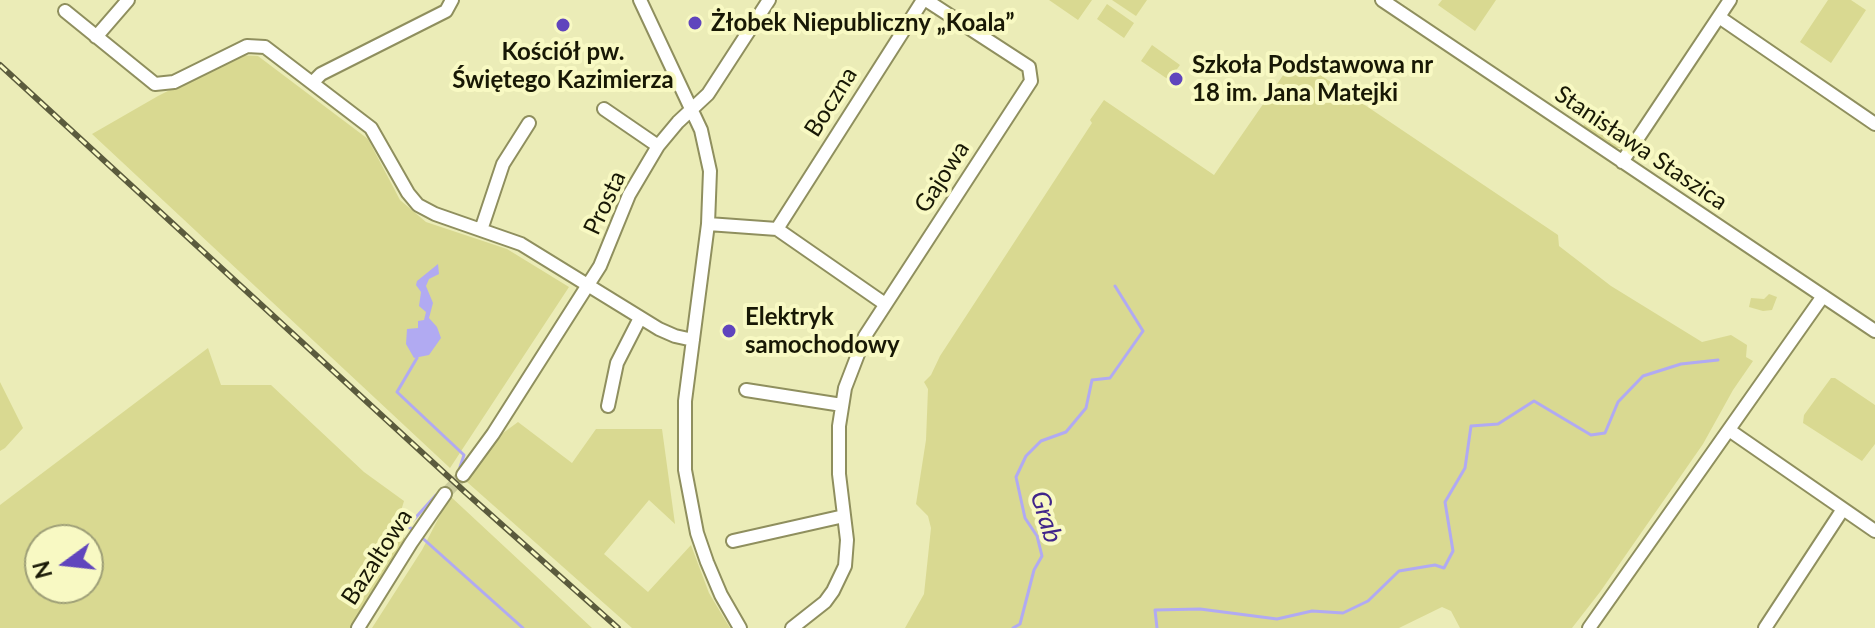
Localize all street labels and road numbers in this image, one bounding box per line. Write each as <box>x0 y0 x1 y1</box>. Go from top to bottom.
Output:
street label: Boczna <box>798 62 864 142</box>
street label: Stanisława Staszica <box>1549 80 1733 216</box>
street label: Gajowa <box>908 136 976 218</box>
street label: Prosta <box>578 167 632 239</box>
street label: Bazaltowa <box>335 504 419 610</box>

